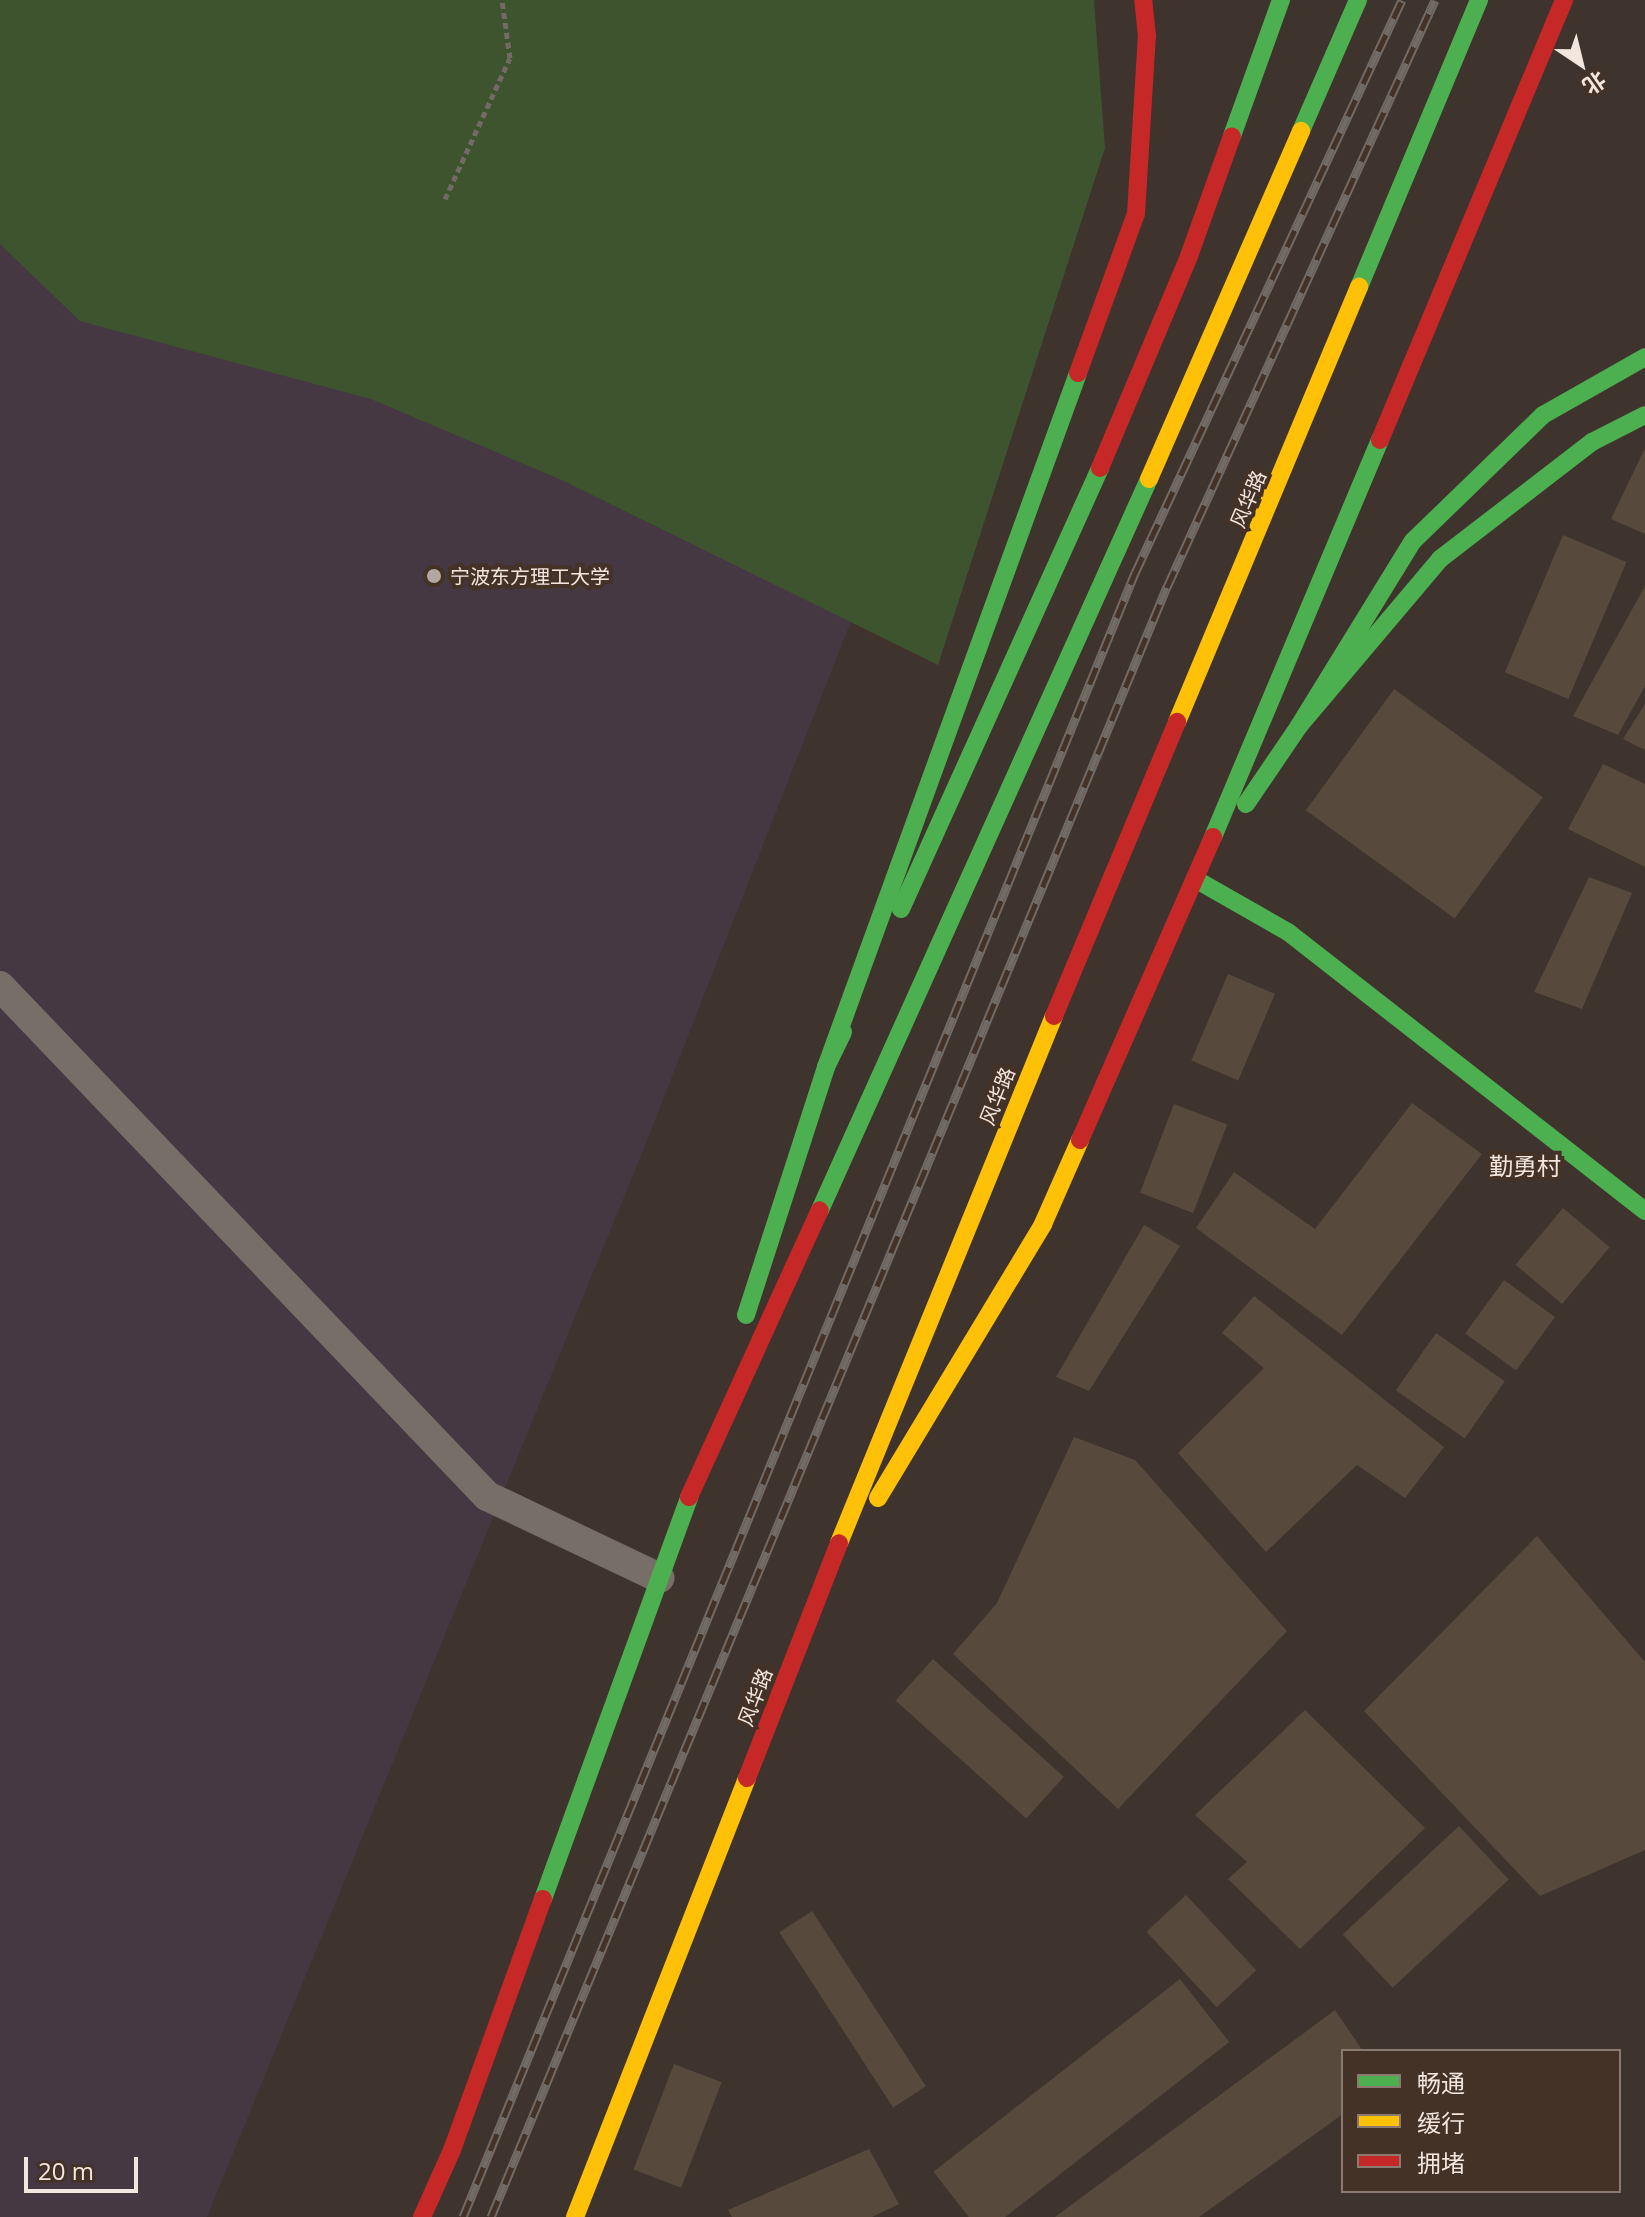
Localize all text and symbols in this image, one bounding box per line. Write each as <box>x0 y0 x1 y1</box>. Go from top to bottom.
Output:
north arrow <box>1541 24 1621 104</box>
text: 北 <box>1577 65 1612 102</box>
street label: 风华路 <box>1225 467 1271 531</box>
place label: 宁波东方理工大学 <box>450 564 610 588</box>
marker: 宁波东方理工大学 <box>425 567 443 585</box>
street label: 风华路 <box>975 1064 1019 1128</box>
district label: 勤勇村 <box>1489 1152 1561 1180</box>
street label: 风华路 <box>733 1665 777 1729</box>
legend <box>1341 2049 1621 2193</box>
text: 畅通 <box>1417 2066 1465 2099</box>
text: 缓行 <box>1417 2106 1465 2139</box>
scale bar <box>28 2141 142 2191</box>
text: 拥堵 <box>1417 2146 1465 2179</box>
text: 20 m <box>38 2154 94 2187</box>

